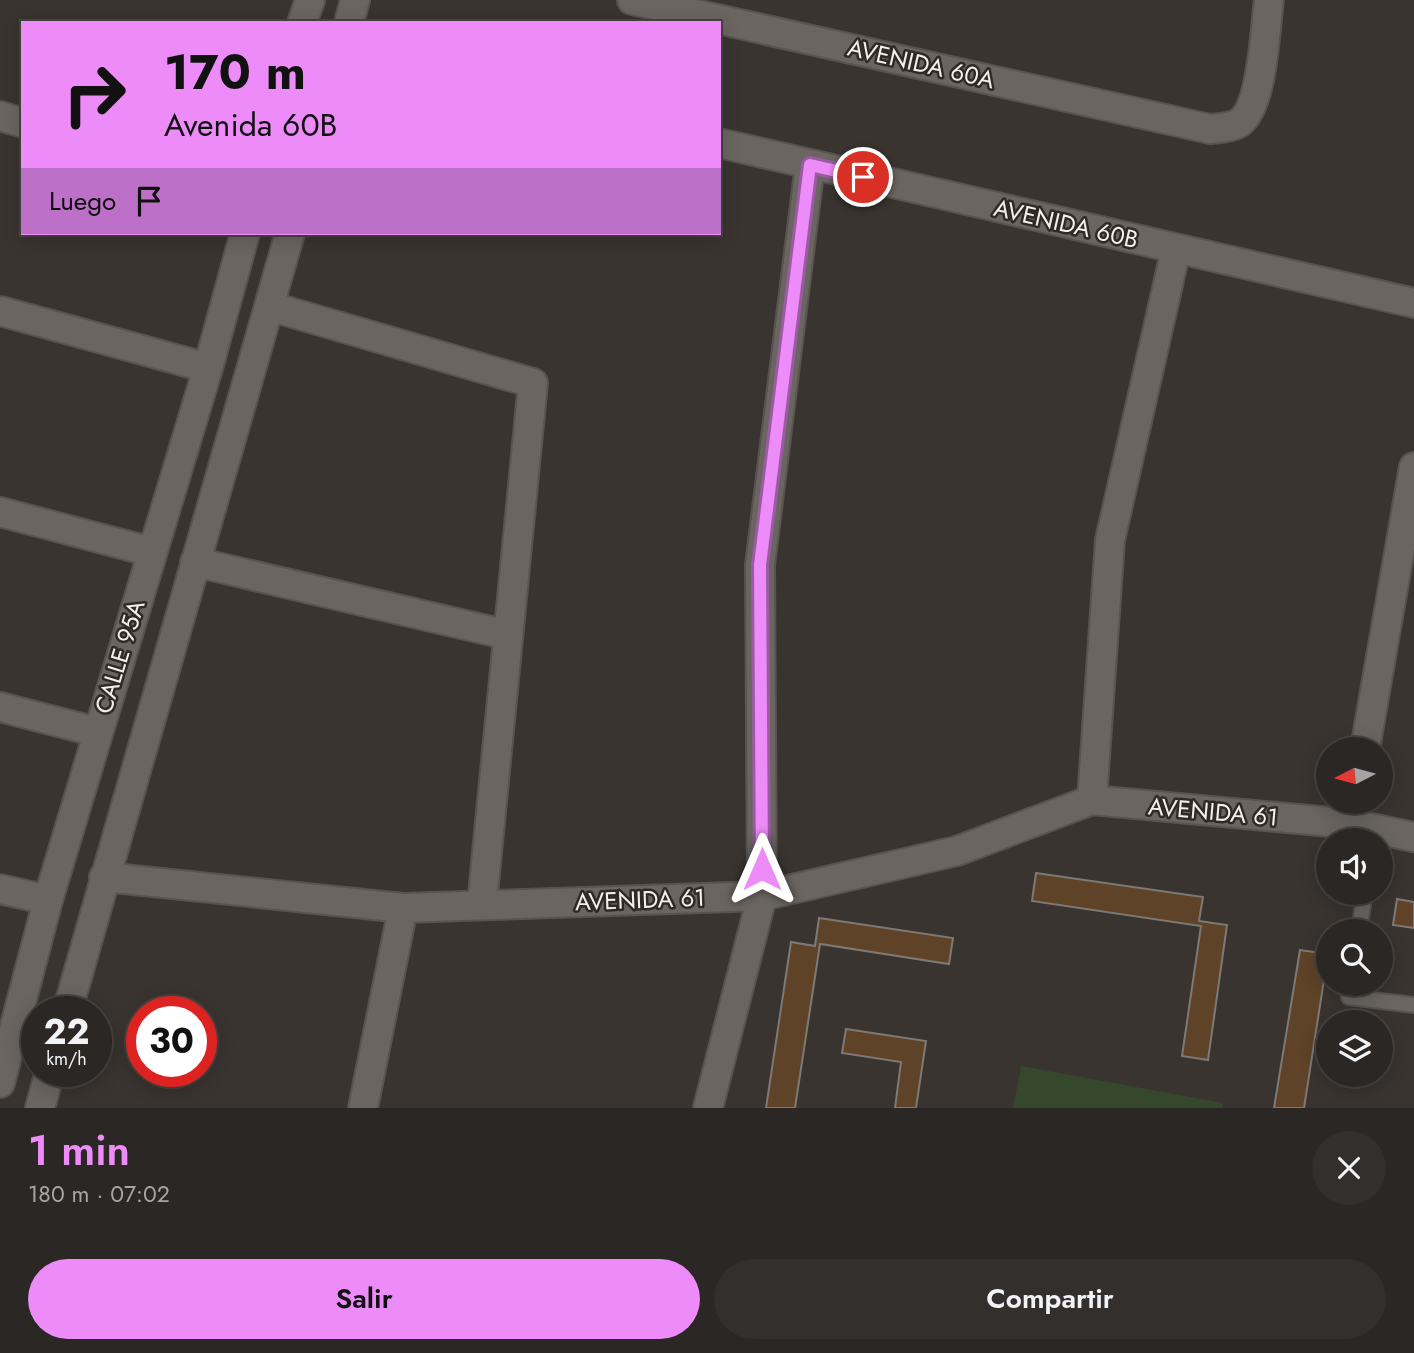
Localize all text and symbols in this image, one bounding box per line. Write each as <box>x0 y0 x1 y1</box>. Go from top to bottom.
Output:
street label: AVENIDA 60A <box>844 30 998 97</box>
text: 170 m <box>164 37 306 107</box>
icon: right <box>49 49 140 140</box>
text: Avenida 60B <box>164 102 337 148</box>
pin <box>833 147 893 207</box>
icon: arrive <box>844 158 882 196</box>
text: Luego <box>49 182 116 220</box>
icon: arrive <box>130 182 168 220</box>
street label: AVENIDA 60B <box>990 190 1142 257</box>
street label: CALLE 95A <box>86 596 153 718</box>
north arrow <box>1316 737 1393 814</box>
map controls <box>1316 737 1393 1087</box>
street label: AVENIDA 61 <box>1147 788 1279 835</box>
button: sound <box>1316 828 1393 905</box>
position arrow <box>725 832 799 906</box>
street label: AVENIDA 61 <box>574 880 706 919</box>
button: search <box>1316 919 1393 996</box>
speed limit sign: 30 <box>126 996 217 1087</box>
text: 22 <box>44 1007 89 1057</box>
button: layers <box>1316 1010 1393 1087</box>
text: km/h <box>46 1046 87 1072</box>
text: 1 min <box>28 1120 130 1181</box>
button: close <box>1312 1131 1386 1205</box>
text: 180 m · 07:02 <box>28 1177 170 1211</box>
button: Salir <box>28 1259 700 1339</box>
button: Compartir <box>714 1259 1386 1339</box>

